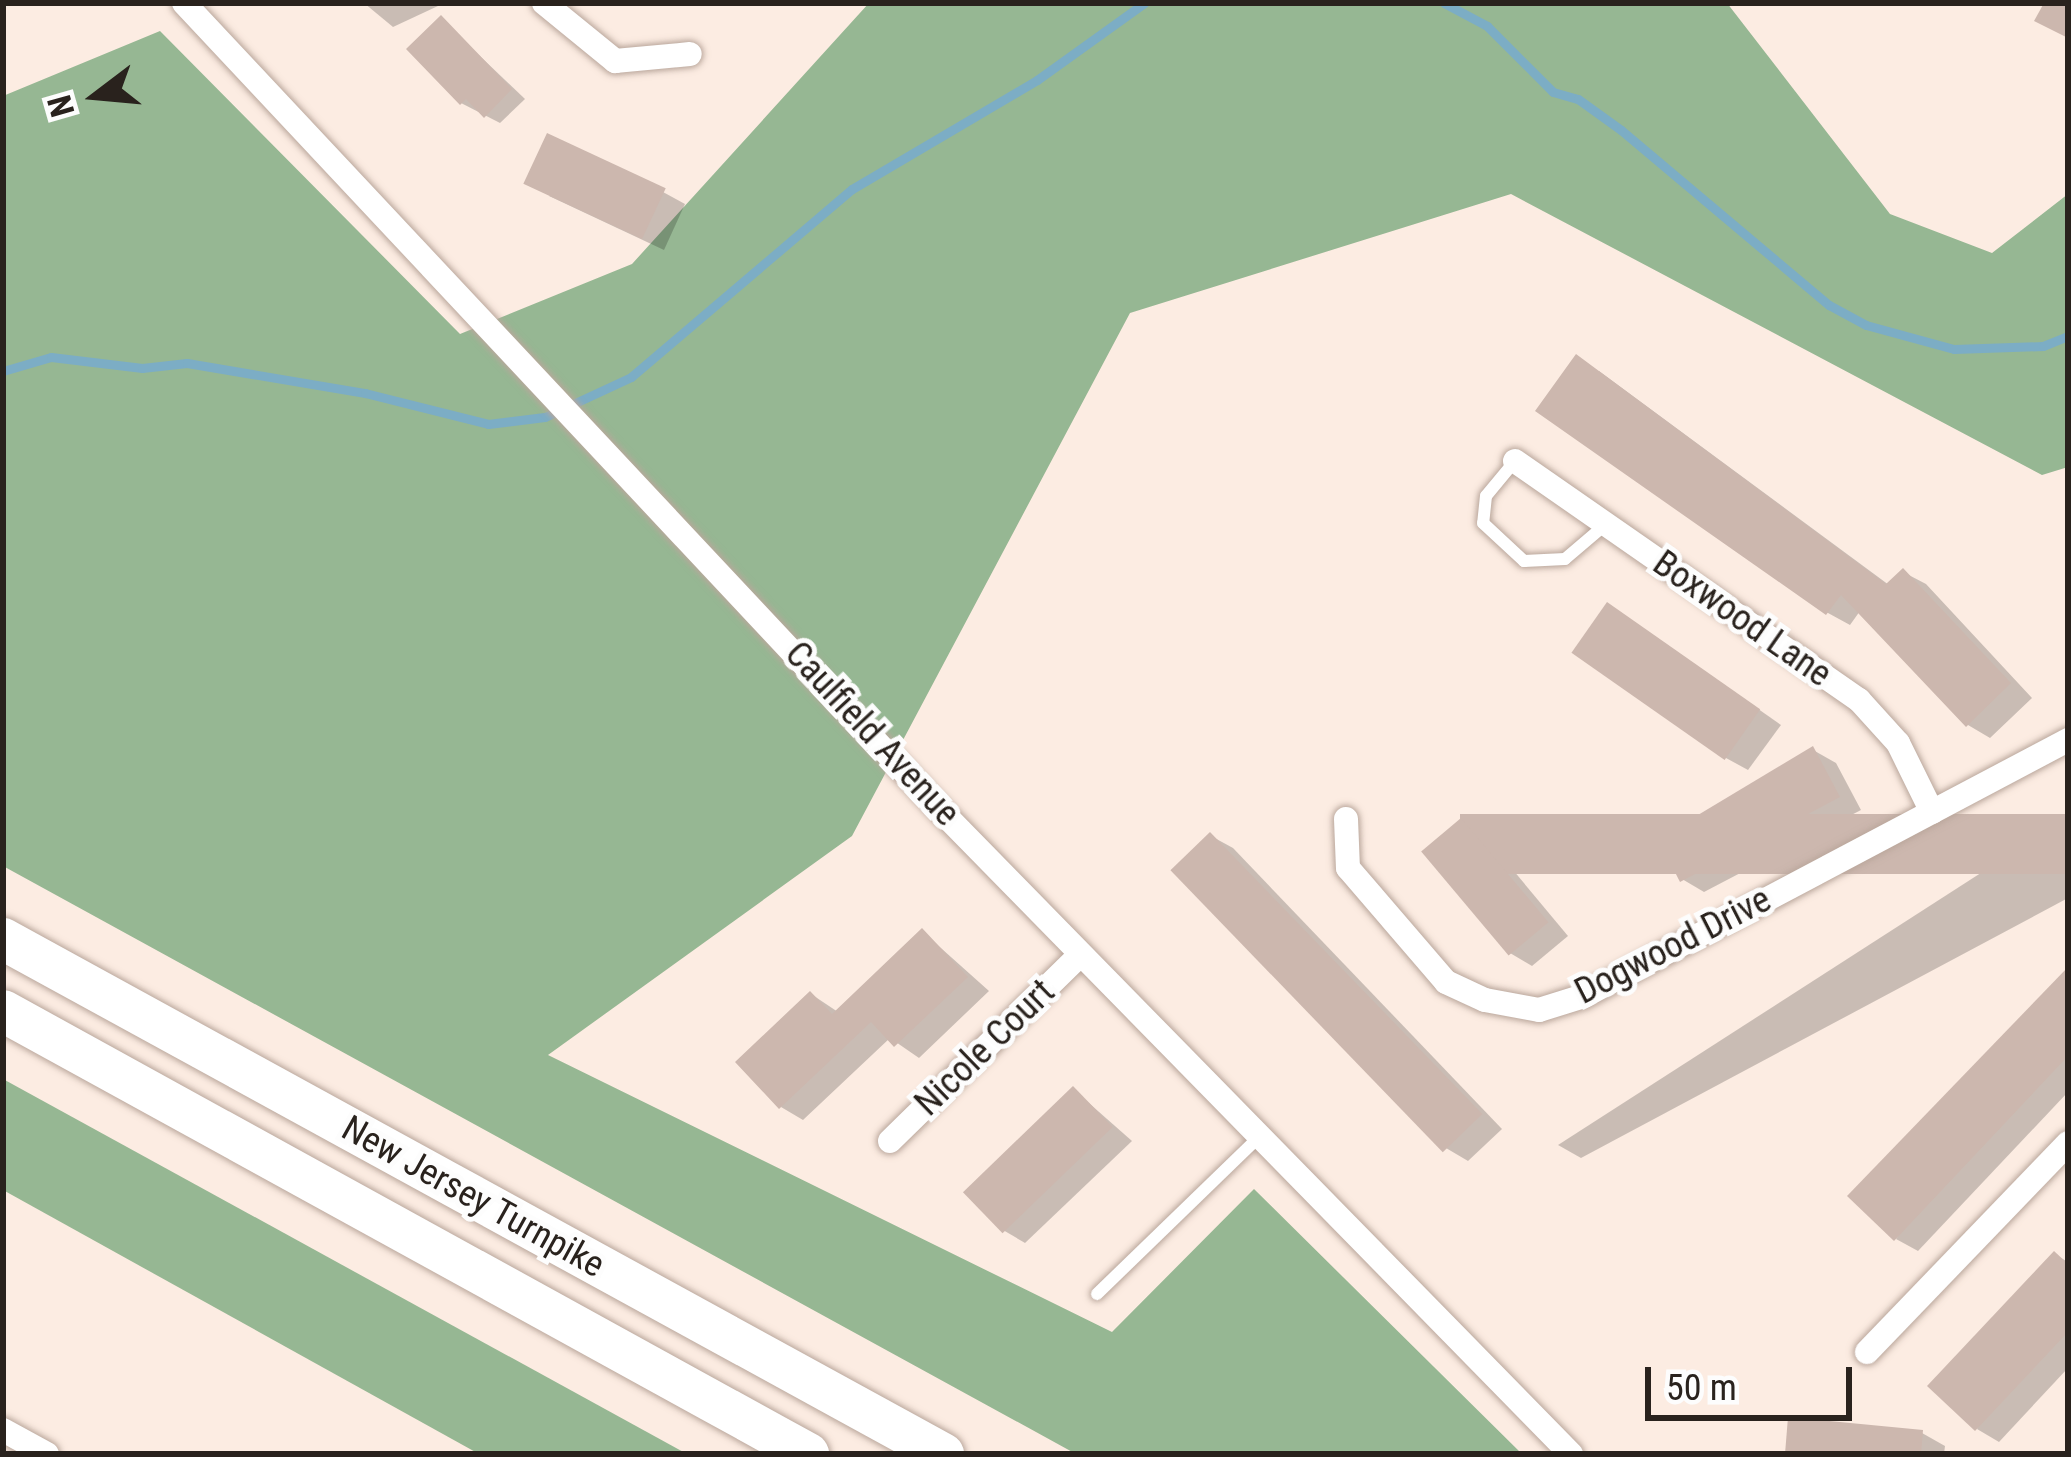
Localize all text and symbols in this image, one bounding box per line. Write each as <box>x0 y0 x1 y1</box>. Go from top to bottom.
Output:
north arrow <box>36 36 156 156</box>
text: N <box>39 91 82 121</box>
street label: Boxwood Lane <box>1645 542 1839 696</box>
street label: Caulfield Avenue <box>776 633 968 835</box>
street label: Dogwood Drive <box>1568 878 1778 1014</box>
street label: Nicole Court <box>906 971 1064 1125</box>
street label: New Jersey Turnpike <box>334 1107 612 1287</box>
scale bar <box>1651 1343 1858 1417</box>
text: 50 m <box>1666 1367 1737 1409</box>

